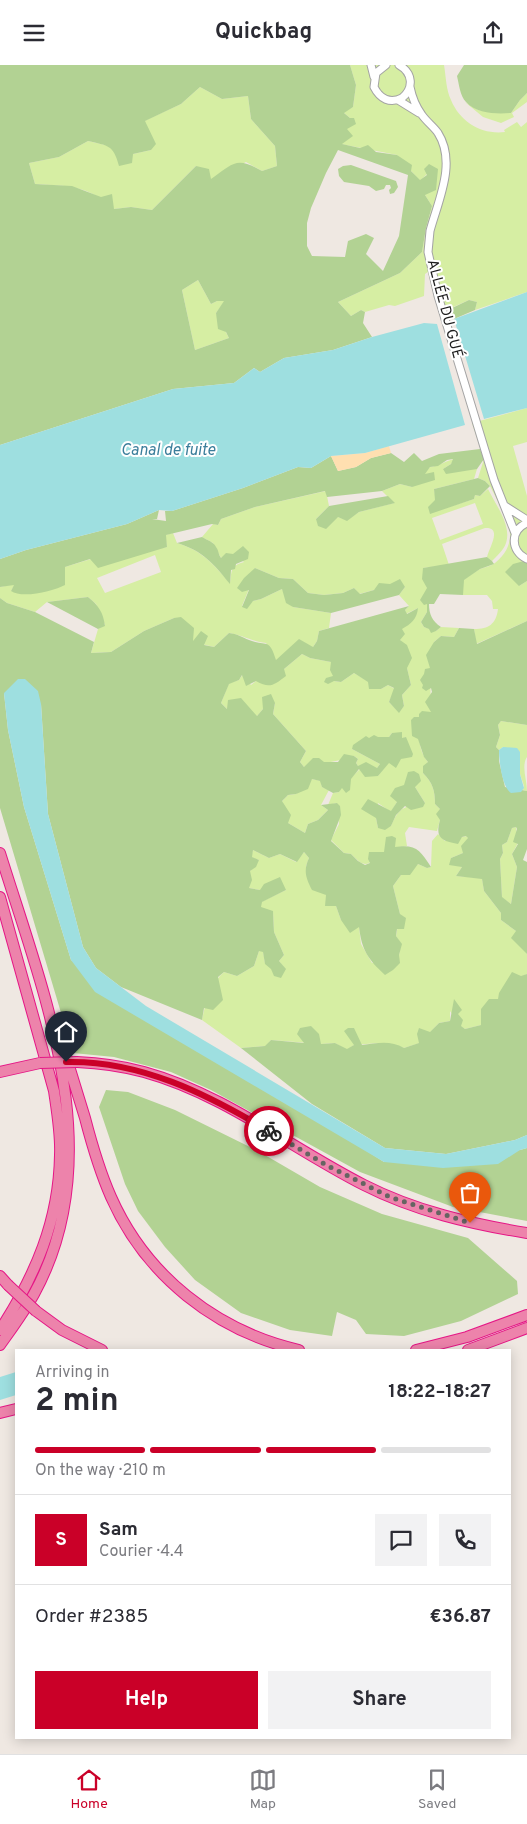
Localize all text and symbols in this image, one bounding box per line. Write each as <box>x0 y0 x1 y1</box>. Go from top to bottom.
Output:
icon: menu <box>20 19 48 47</box>
text: Quickbag <box>215 19 312 46</box>
icon: share <box>479 19 507 47</box>
street label: ALLÉE DU GUÉ <box>422 257 467 361</box>
water label: Canal de fuite <box>121 441 216 461</box>
pin <box>45 1011 87 1062</box>
icon: home <box>52 1018 80 1046</box>
courier <box>244 1106 294 1156</box>
icon: bike <box>255 1117 283 1145</box>
pin <box>449 1172 491 1223</box>
icon: bag <box>456 1179 484 1207</box>
text: Arriving in <box>35 1363 110 1383</box>
text: 18:22–18:27 <box>388 1380 491 1404</box>
text: 2 min <box>35 1382 119 1422</box>
text: On the way · 210 m <box>35 1461 166 1481</box>
button: chat <box>375 1514 427 1566</box>
button: phone <box>439 1514 491 1566</box>
text: Sam <box>99 1518 138 1542</box>
text: S <box>55 1528 67 1552</box>
text: Courier · 4.4 <box>99 1542 184 1562</box>
text: Order #2385 <box>35 1605 148 1629</box>
text: €36.87 <box>430 1605 491 1629</box>
button: Help <box>35 1671 258 1729</box>
button: Share <box>268 1671 491 1729</box>
tab: Home <box>71 1766 108 1813</box>
tab: Map <box>249 1766 277 1813</box>
tab: Saved <box>418 1766 456 1813</box>

